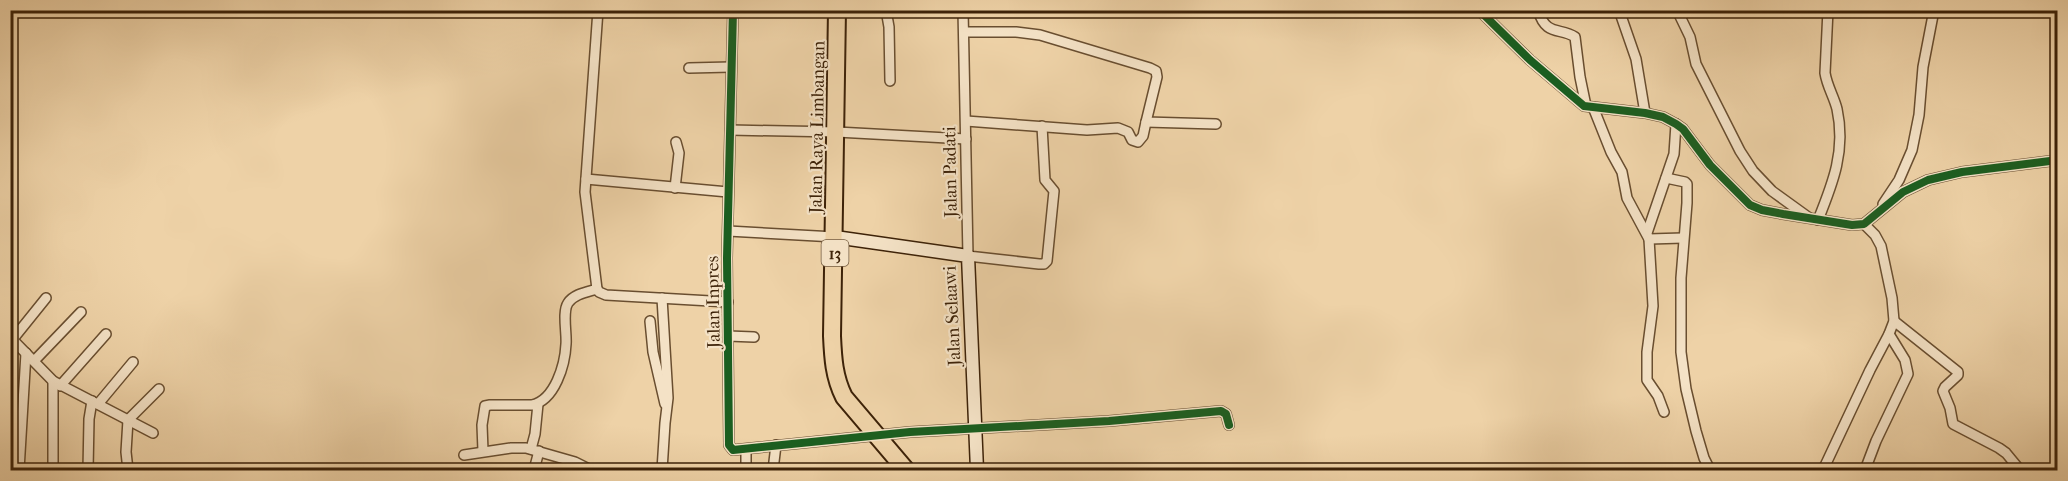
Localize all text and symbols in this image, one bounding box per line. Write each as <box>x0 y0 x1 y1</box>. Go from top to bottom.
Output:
street label: Jalan Raya Limbangan <box>805 40 830 216</box>
street label: Jalan Padati <box>939 126 962 220</box>
road number: 13 <box>822 240 848 266</box>
street label: Jalan Inpres <box>702 255 725 350</box>
street label: Jalan Selaawi <box>939 265 966 369</box>

